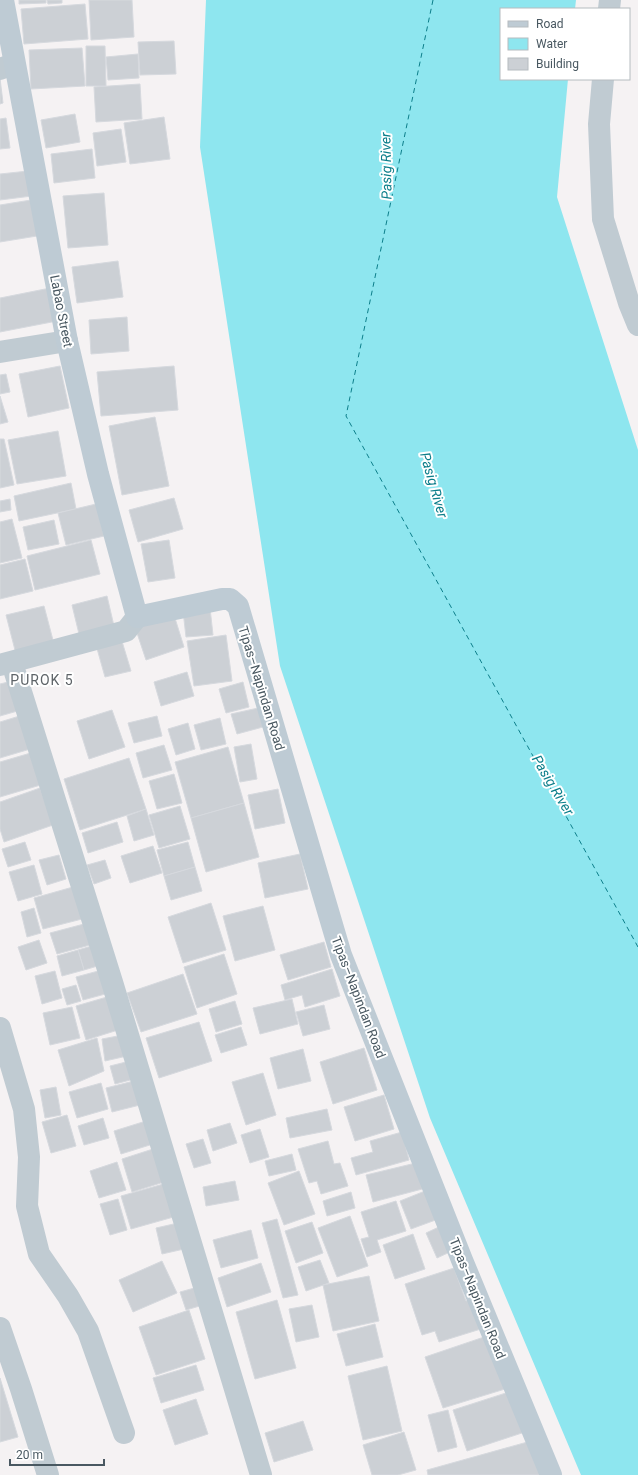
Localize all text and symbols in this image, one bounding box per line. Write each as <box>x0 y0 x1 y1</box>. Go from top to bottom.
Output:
legend <box>500 8 630 80</box>
text: Road <box>536 17 564 31</box>
text: Water <box>536 37 567 51</box>
text: Building <box>536 57 579 71</box>
water label: Pasig River <box>377 132 395 200</box>
street label: Labao Street <box>47 274 76 349</box>
water label: Pasig River <box>417 450 451 520</box>
street label: Tipas–Napindan Road <box>235 624 288 752</box>
district label: PUROK 5 <box>10 672 74 688</box>
water label: Pasig River <box>529 752 577 818</box>
street label: Tipas–Napindan Road <box>328 934 389 1060</box>
street label: Tipas–Napindan Road <box>446 1236 509 1361</box>
scale bar <box>10 1441 104 1467</box>
text: 20 m <box>16 1448 43 1462</box>

